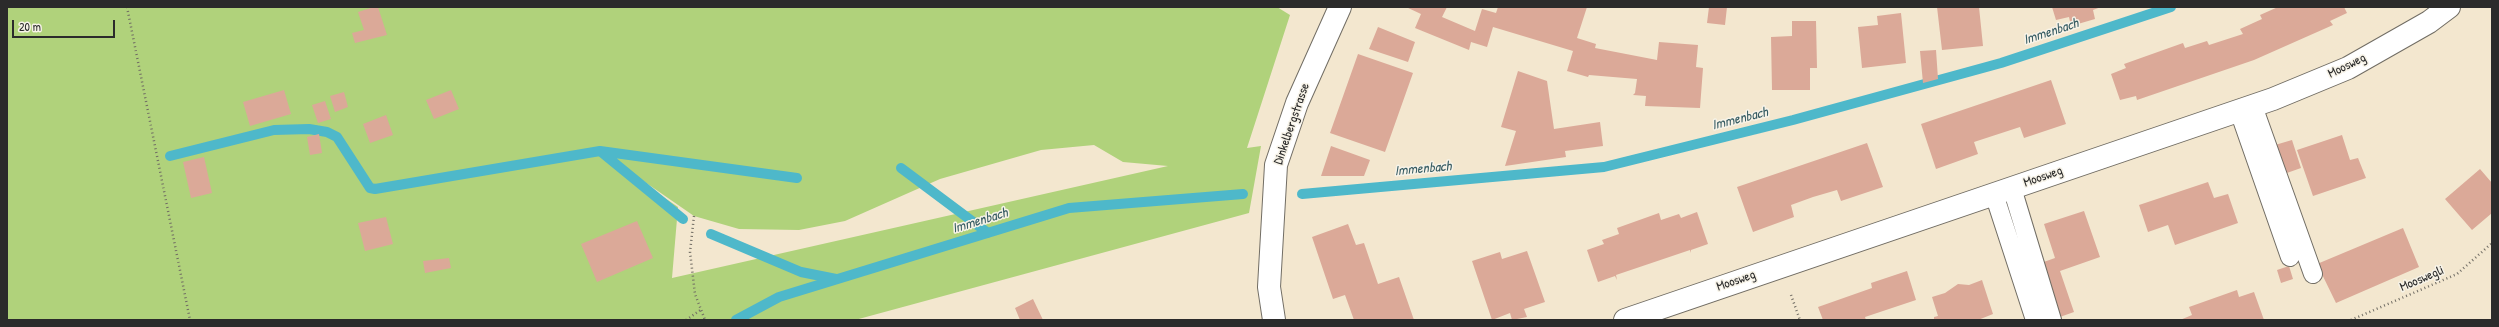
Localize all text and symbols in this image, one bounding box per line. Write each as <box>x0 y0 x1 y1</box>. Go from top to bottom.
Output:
scale bar <box>14 12 117 38</box>
water label: Immenbach <box>2021 15 2081 49</box>
text: 20 m <box>19 18 41 35</box>
street label: Moosweg <box>2326 50 2368 82</box>
street label: Dinkelbergstrasse <box>1271 81 1313 167</box>
water label: Immenbach <box>1710 104 1770 134</box>
water label: Immenbach <box>1394 158 1452 180</box>
street label: Moosweg <box>2021 163 2065 191</box>
water label: Immenbach <box>950 205 1010 237</box>
street label: Mooswegli <box>2398 263 2446 295</box>
street label: Moosweg <box>1714 267 1758 295</box>

